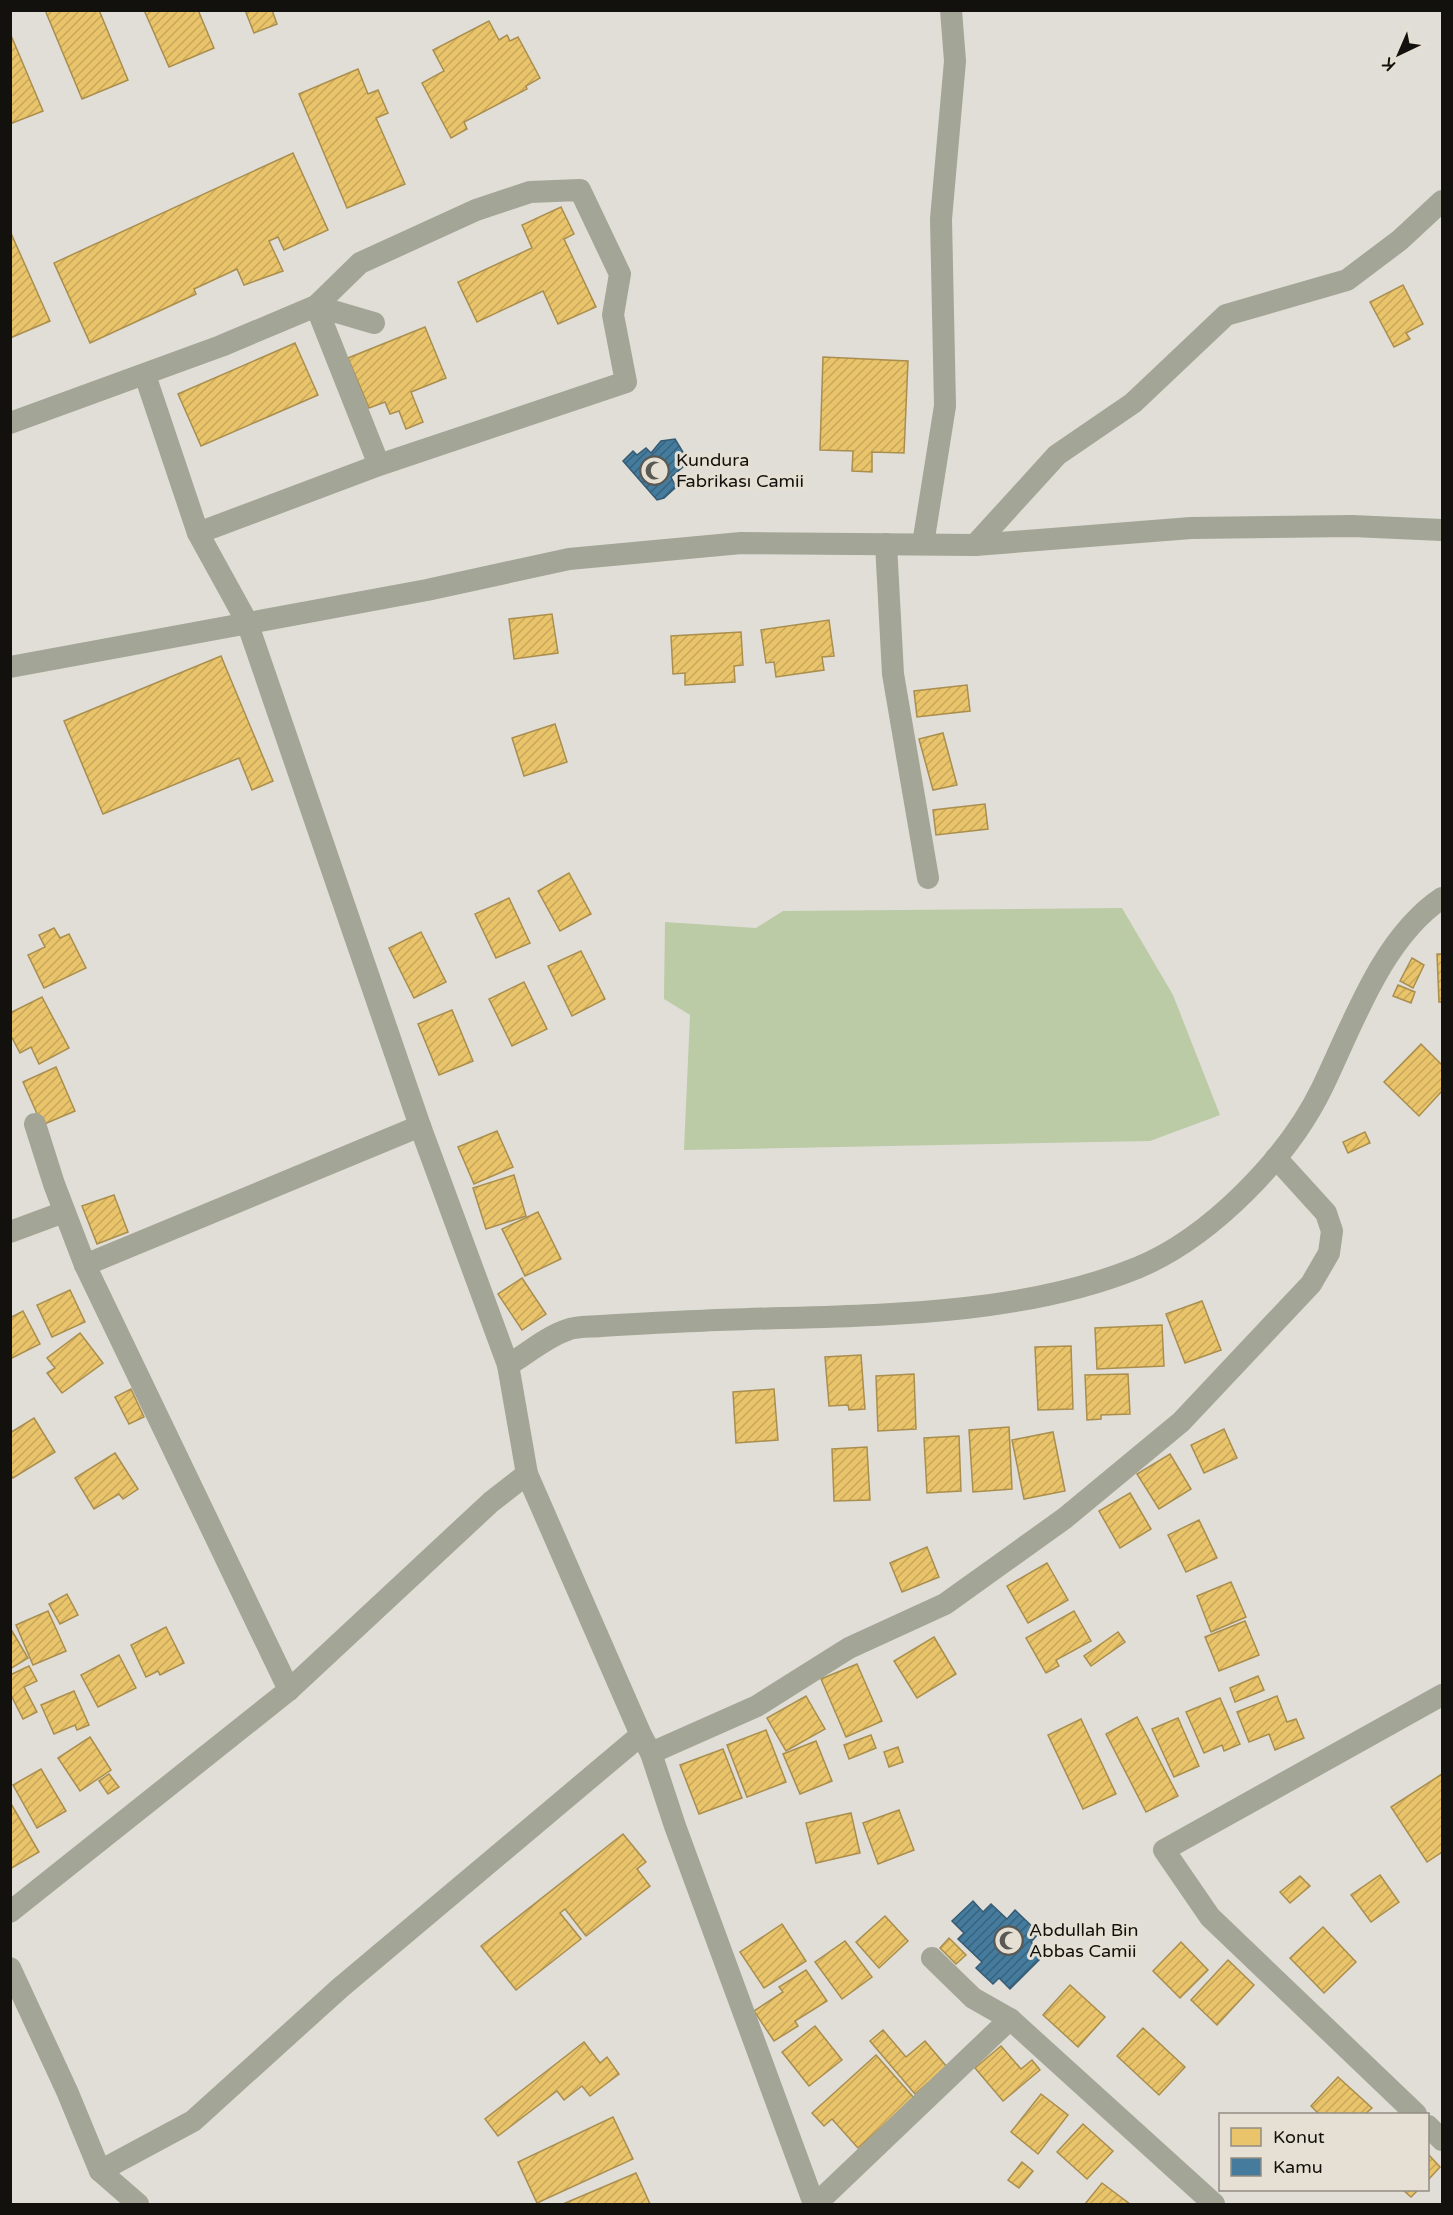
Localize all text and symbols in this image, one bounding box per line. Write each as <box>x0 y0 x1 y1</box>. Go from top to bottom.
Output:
north arrow <box>1369 24 1429 84</box>
text: K <box>1378 53 1400 75</box>
place label: Kundura Fabrikası Camii <box>676 449 804 492</box>
mosque icon: Kundura Fabrikası Camii <box>639 454 671 486</box>
place label: Abdullah Bin Abbas Camii <box>1029 1919 1139 1962</box>
mosque icon: Abdullah Bin Abbas Camii <box>992 1924 1024 1956</box>
legend <box>1219 2113 1429 2191</box>
text: Konut <box>1273 2126 1325 2148</box>
text: Kamu <box>1273 2156 1323 2178</box>

